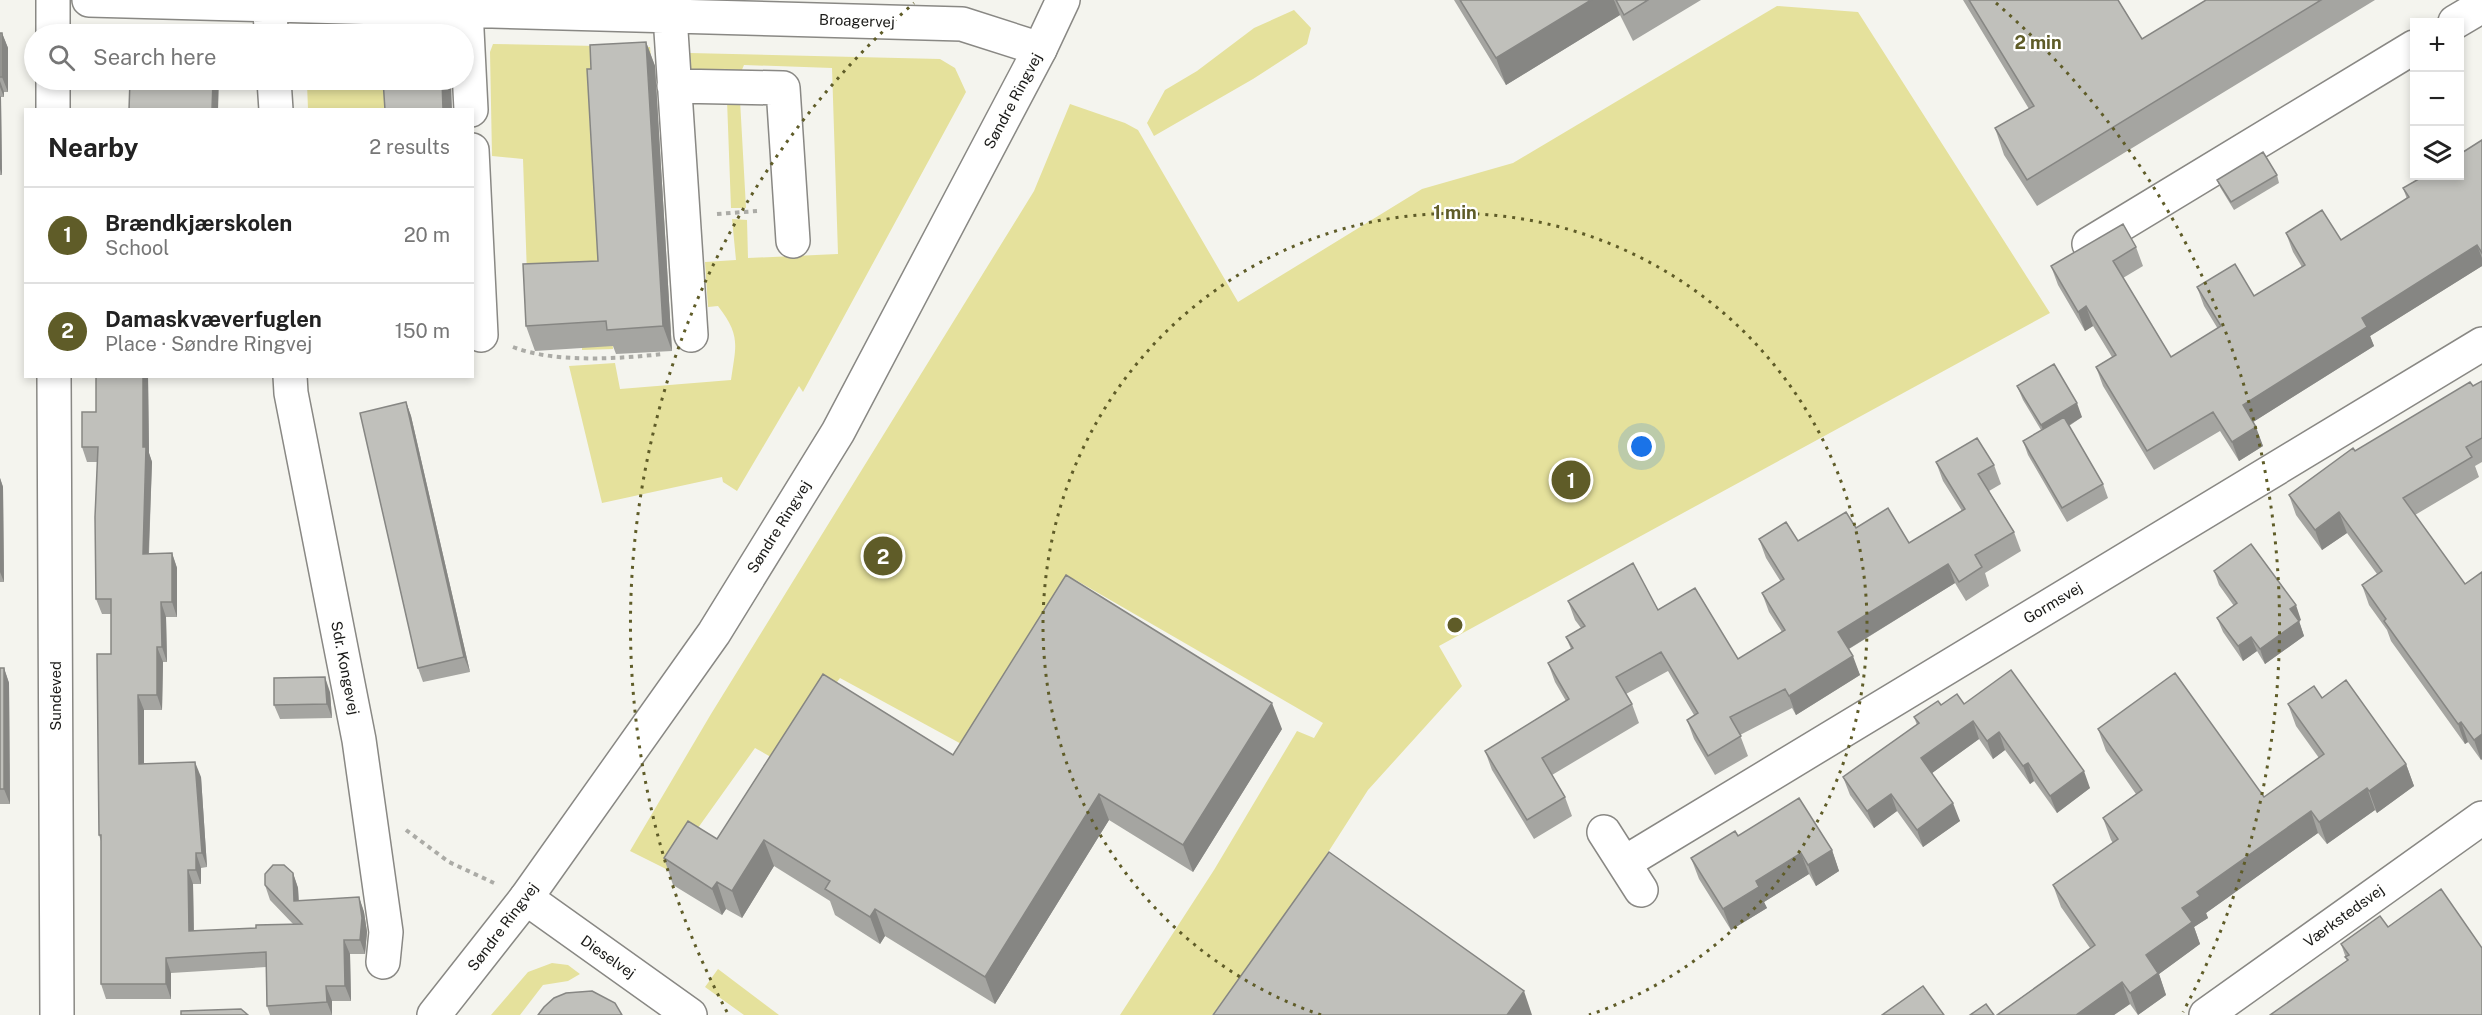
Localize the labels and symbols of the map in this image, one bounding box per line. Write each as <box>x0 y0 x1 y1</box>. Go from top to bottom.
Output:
street label: Broagervej <box>819 11 895 30</box>
text: 2 min <box>2014 32 2062 53</box>
street label: Søndre Ringvej <box>980 50 1045 152</box>
text: 1 min <box>1433 202 1477 223</box>
your location <box>1627 432 1656 461</box>
pin: 1 <box>1552 458 1590 502</box>
street label: Søndre Ringvej <box>743 477 814 576</box>
pin: 2 <box>864 534 902 578</box>
street label: Gormsvej <box>2020 578 2085 627</box>
centre of rings <box>1445 615 1465 635</box>
street label: Sdr. Kongevej <box>328 620 363 716</box>
street label: Sundeved <box>47 661 64 731</box>
street label: Søndre Ringvej <box>464 879 541 974</box>
street label: Værkstedsvej <box>2300 881 2387 950</box>
street label: Dieselvej <box>578 932 639 982</box>

